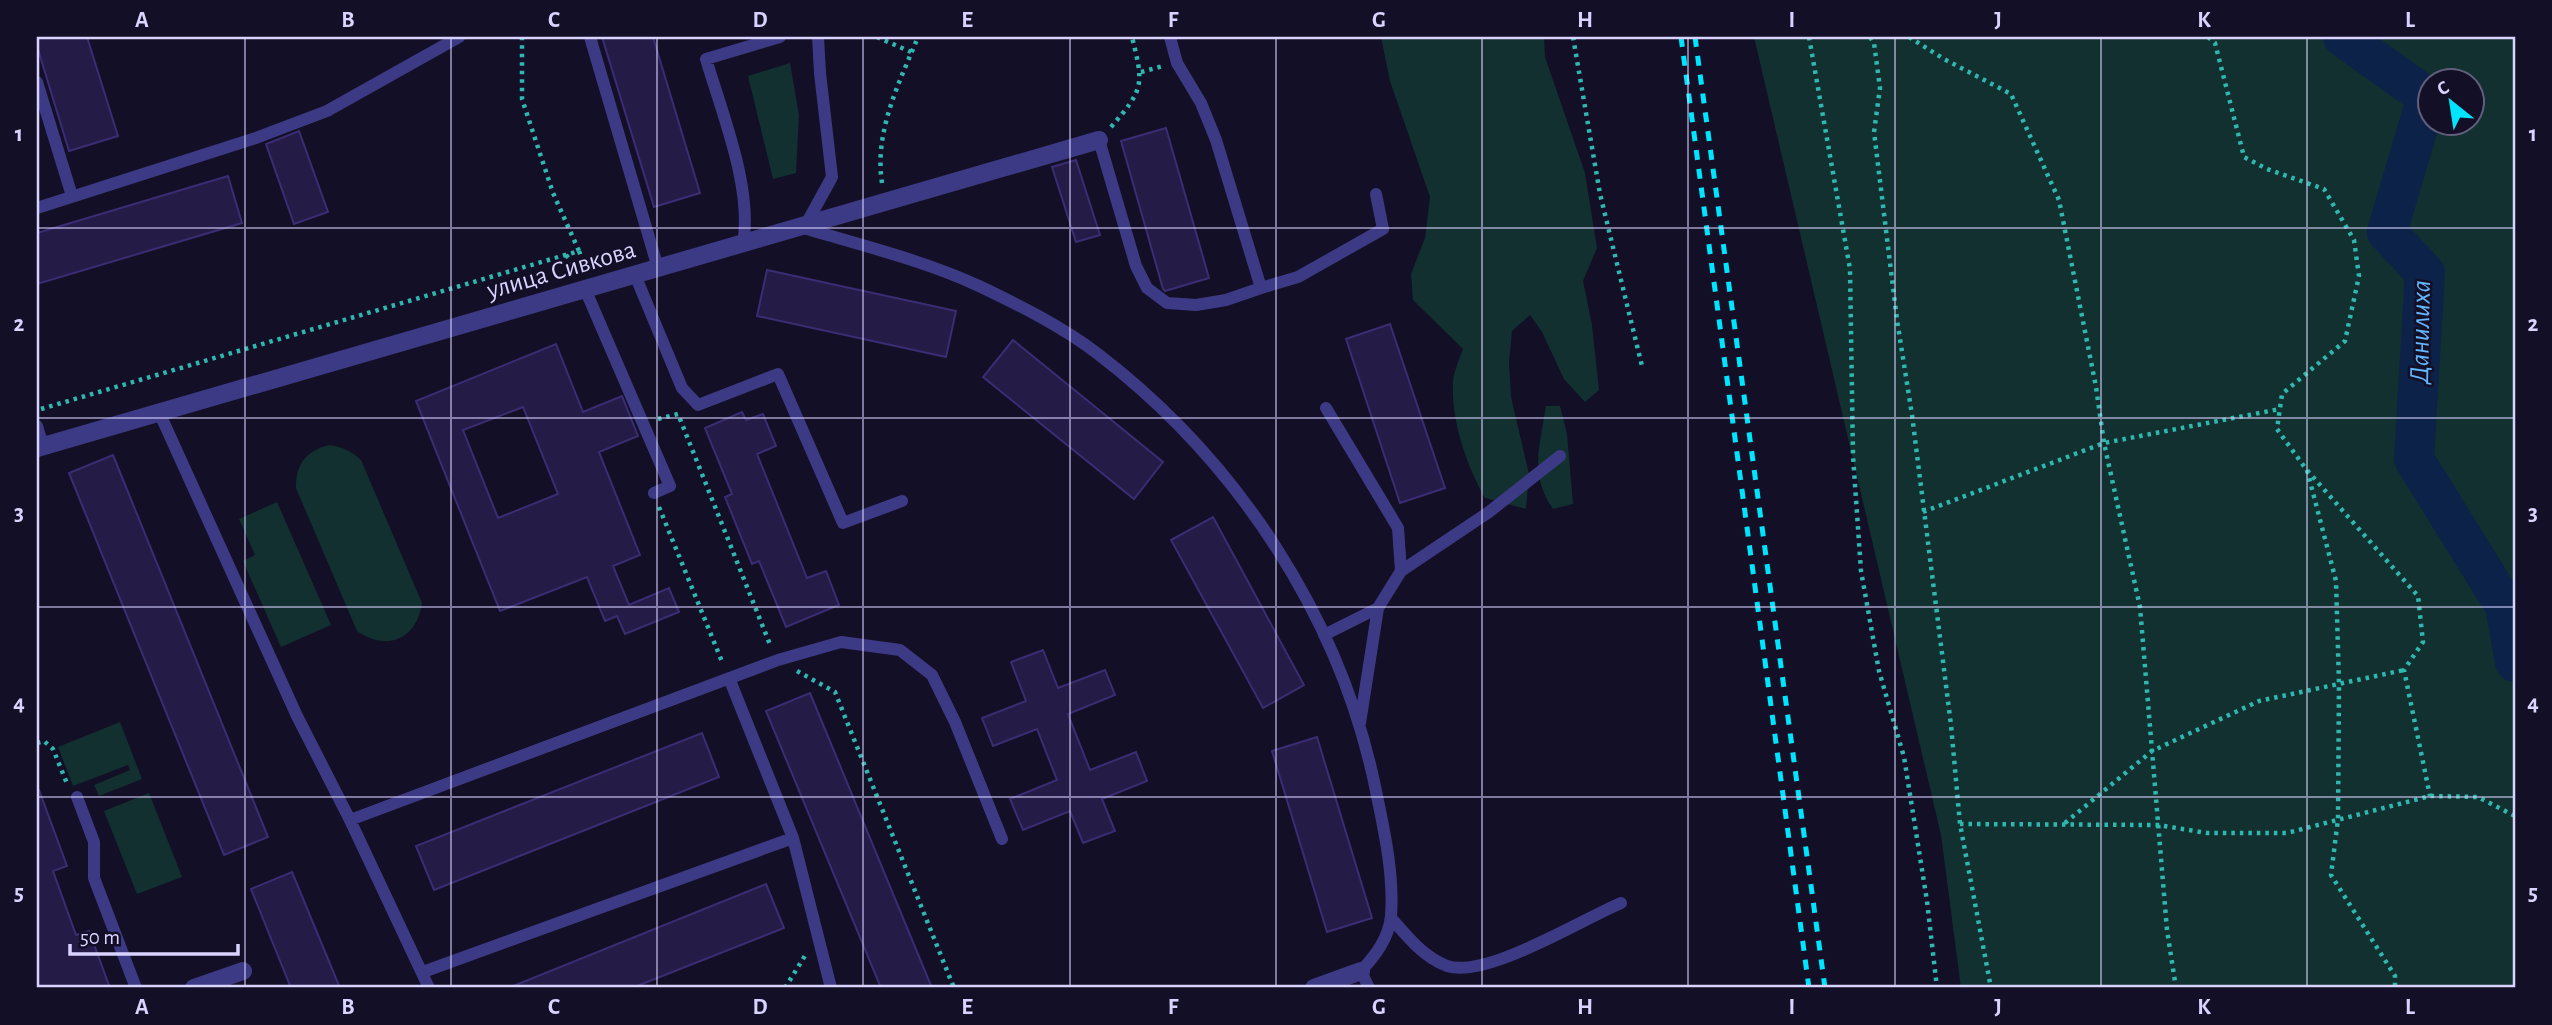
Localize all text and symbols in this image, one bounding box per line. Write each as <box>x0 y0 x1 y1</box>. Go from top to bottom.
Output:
text: A <box>135 9 149 32</box>
text: B <box>341 9 355 32</box>
text: C <box>548 9 560 32</box>
text: D <box>752 9 768 32</box>
text: E <box>961 9 973 32</box>
text: F <box>1168 9 1179 32</box>
text: G <box>1372 9 1386 32</box>
text: H <box>1577 9 1593 32</box>
text: I <box>1789 9 1795 32</box>
text: J <box>1994 9 2002 32</box>
text: K <box>2197 9 2211 32</box>
text: L <box>2405 9 2415 32</box>
north arrow <box>2416 66 2486 136</box>
text: С <box>2434 78 2453 99</box>
text: 1 <box>15 123 23 146</box>
text: 1 <box>2529 123 2537 146</box>
street label: улица Сивкова <box>483 236 639 304</box>
water label: Данилиха <box>2406 280 2436 385</box>
text: 2 <box>14 313 25 336</box>
text: 2 <box>2528 313 2539 336</box>
text: 3 <box>14 502 24 525</box>
text: 3 <box>2528 502 2538 525</box>
text: 4 <box>13 692 25 715</box>
text: 4 <box>2527 692 2539 715</box>
text: 5 <box>14 882 24 905</box>
text: 5 <box>2528 882 2538 905</box>
scale bar <box>70 913 238 957</box>
text: 50 m <box>80 927 120 948</box>
text: A <box>135 996 149 1019</box>
text: B <box>341 996 355 1019</box>
text: C <box>548 996 560 1019</box>
text: D <box>752 996 768 1019</box>
text: E <box>961 996 973 1019</box>
text: F <box>1168 996 1179 1019</box>
text: G <box>1372 996 1386 1019</box>
text: H <box>1577 996 1593 1019</box>
text: I <box>1789 996 1795 1019</box>
text: J <box>1994 996 2002 1019</box>
text: K <box>2197 996 2211 1019</box>
text: L <box>2405 996 2415 1019</box>

